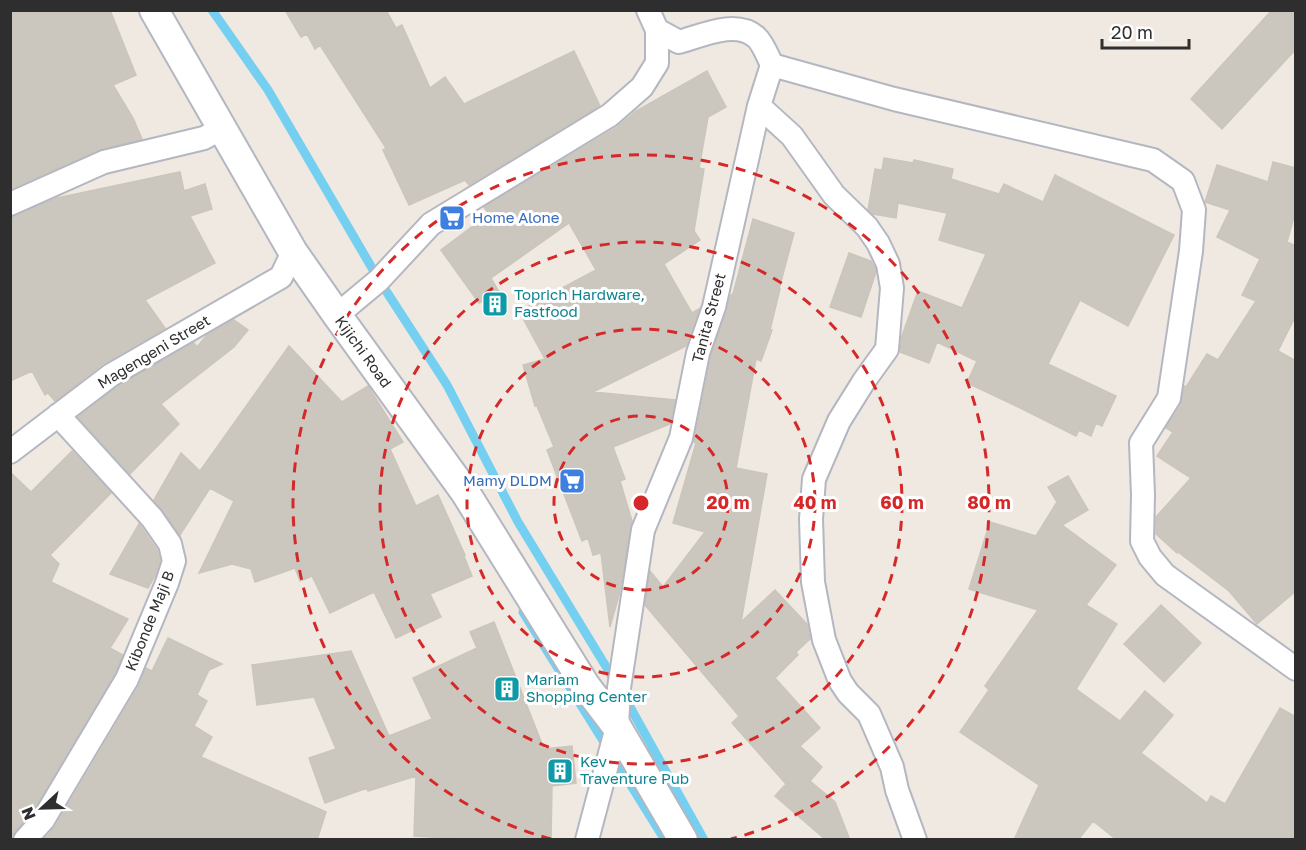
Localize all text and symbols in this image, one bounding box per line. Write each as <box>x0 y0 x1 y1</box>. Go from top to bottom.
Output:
scale bar <box>1102 12 1189 50</box>
text: 20 m <box>1111 21 1153 43</box>
supermarket icon: Home Alone <box>437 203 467 233</box>
place label: Home Alone <box>472 208 560 226</box>
street label: Tanita Street <box>687 271 729 365</box>
place label: Toprich Hardware, Fastfood <box>514 285 645 320</box>
building icon: Toprich Hardware, Fastfood <box>480 289 510 319</box>
street label: Magengeni Street <box>94 311 213 392</box>
street label: Kijichi Road <box>332 312 396 391</box>
supermarket icon: Mamy DLDM <box>557 466 587 496</box>
place label: Mamy DLDM <box>463 471 552 489</box>
text: 20 m <box>707 491 749 513</box>
text: 40 m <box>793 491 837 513</box>
text: 60 m <box>880 491 924 513</box>
text: 80 m <box>967 491 1011 513</box>
centre of rings <box>631 493 651 513</box>
street label: Kibonde Maji B <box>121 568 177 673</box>
place label: Mariam Shopping Center <box>526 670 647 705</box>
building icon: Mariam Shopping Center <box>492 674 522 704</box>
place label: Kev Traventure Pub <box>580 752 689 787</box>
building icon: Kev Traventure Pub <box>545 756 575 786</box>
north arrow <box>12 778 72 838</box>
text: N <box>17 804 40 823</box>

